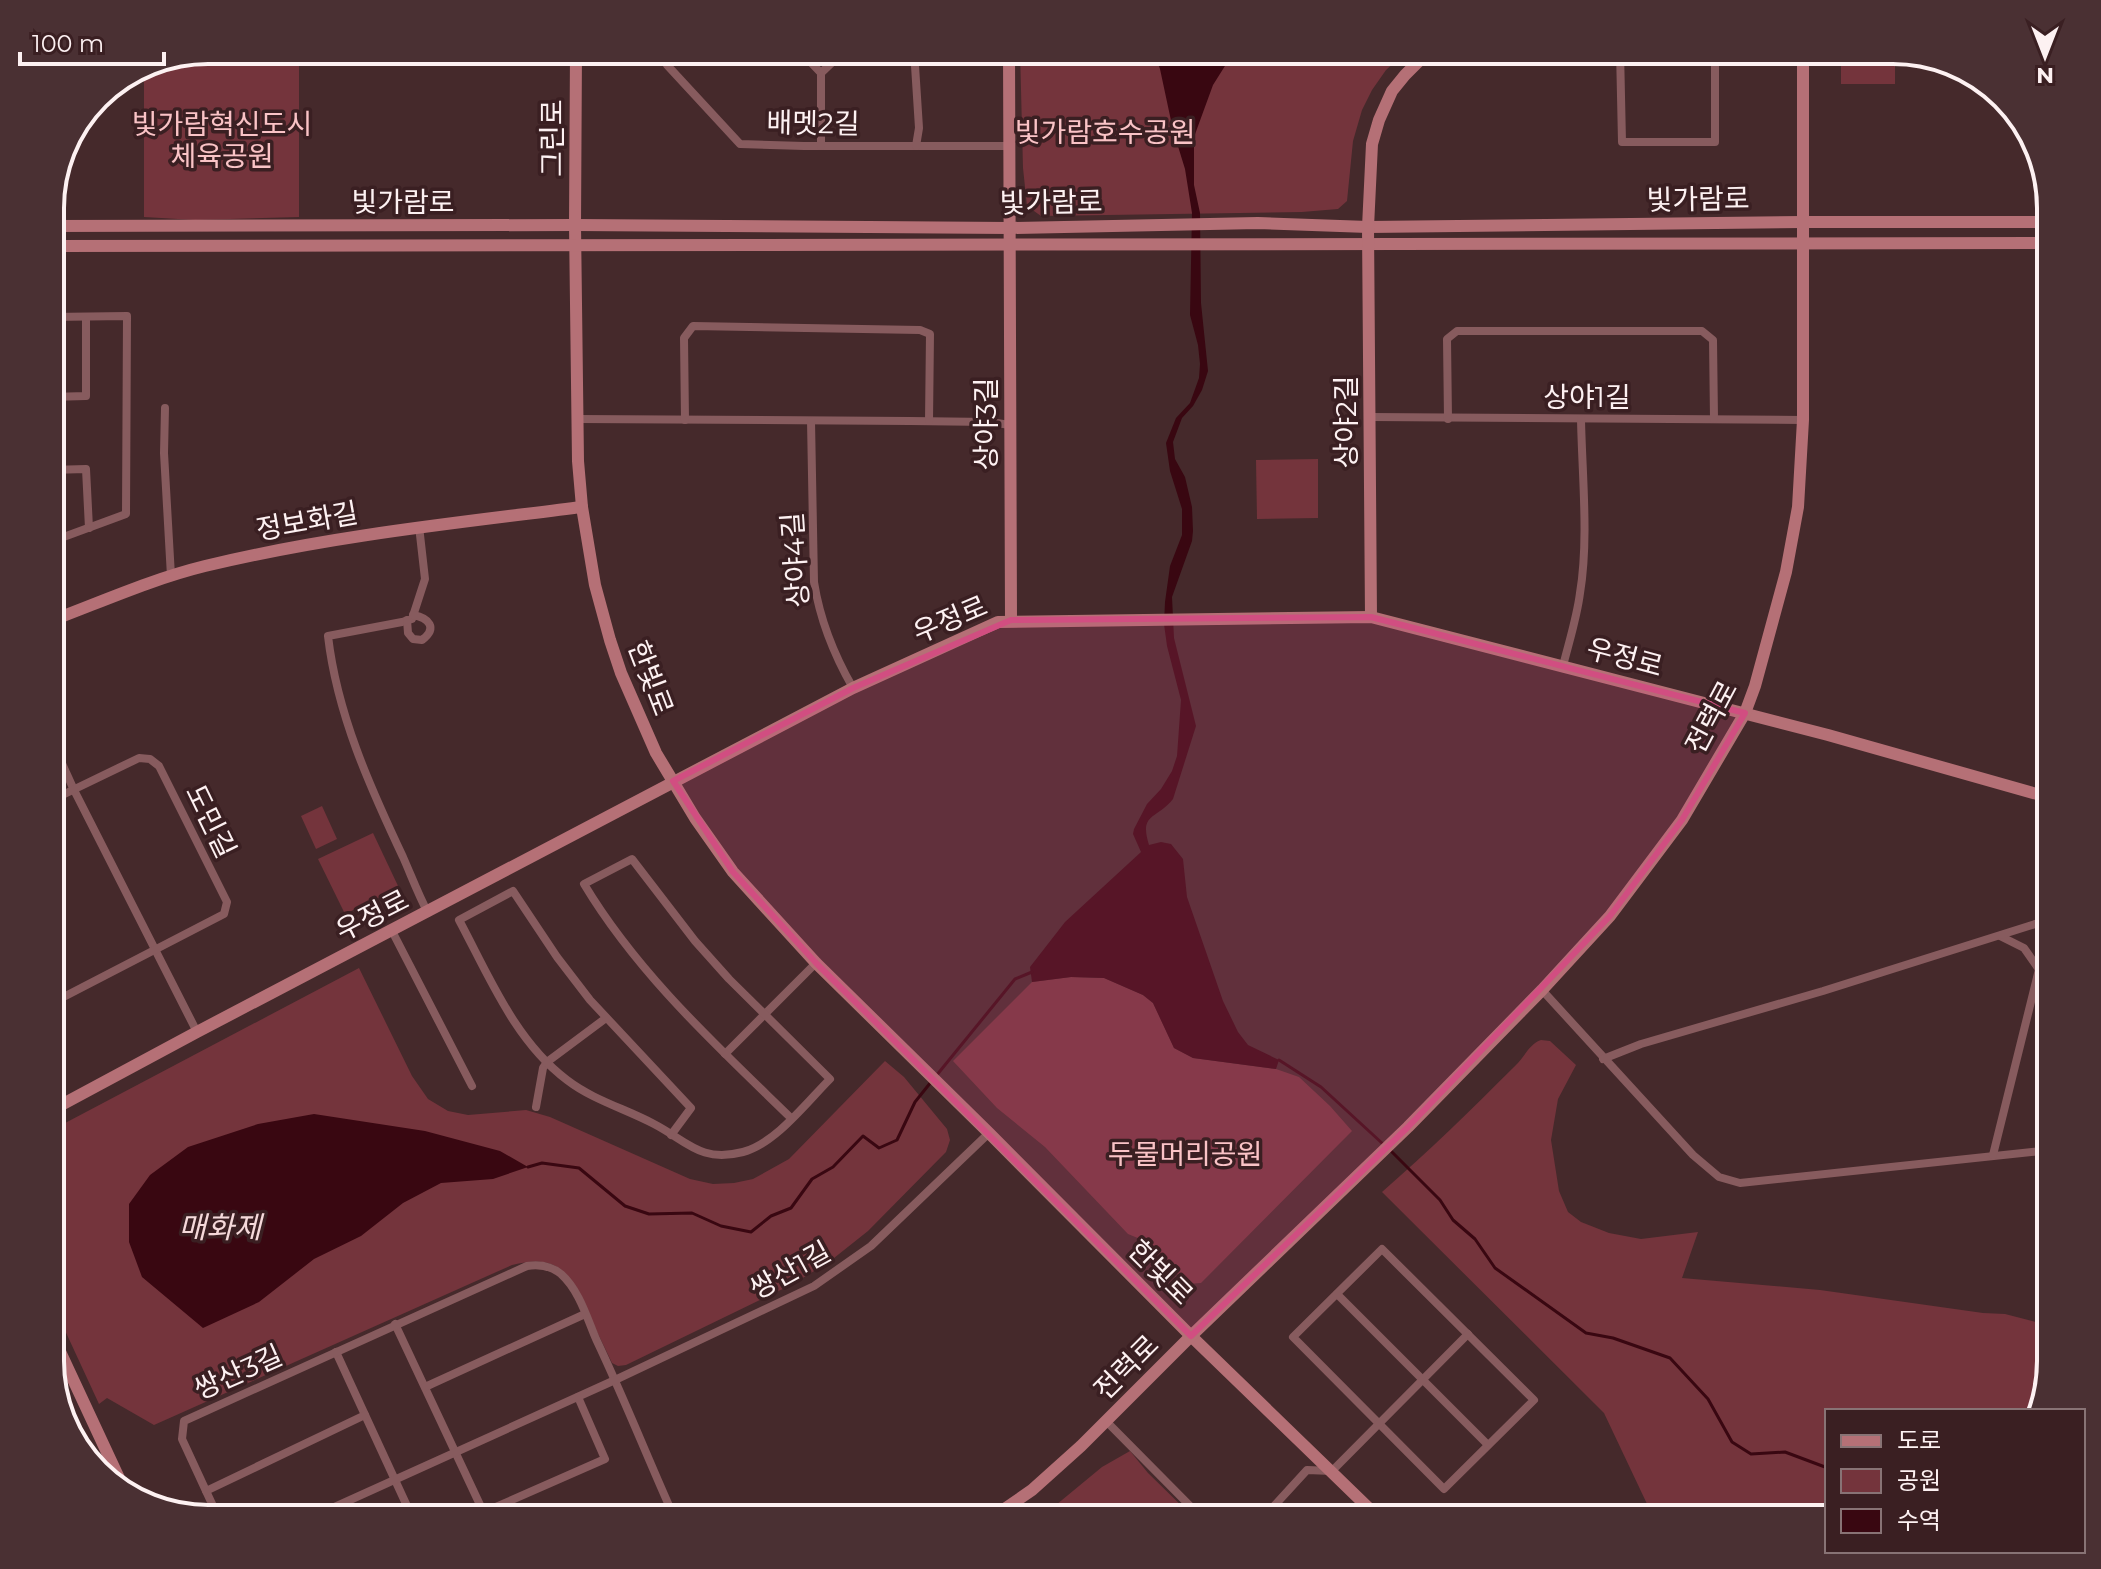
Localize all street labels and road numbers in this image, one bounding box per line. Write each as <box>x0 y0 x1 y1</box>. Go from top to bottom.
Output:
street label: 그린로 <box>535 99 569 177</box>
street label: 배멧2길 <box>766 105 860 141</box>
street label: 빛가람로 <box>1646 181 1750 217</box>
street label: 빛가람로 <box>999 184 1103 220</box>
street label: 빛가람로 <box>351 185 455 219</box>
street label: 상야2길 <box>1329 375 1363 469</box>
street label: 상야3길 <box>969 377 1003 471</box>
street label: 상야1길 <box>1543 380 1631 414</box>
street label: 정보화길 <box>253 495 361 547</box>
street label: 상야4길 <box>775 511 815 609</box>
street label: 우정로 <box>908 588 992 650</box>
street label: 우정로 <box>1583 631 1667 683</box>
street label: 한빛로 <box>621 636 681 720</box>
street label: 전력로 <box>1678 675 1744 759</box>
street label: 도민길 <box>179 779 243 863</box>
street label: 우정로 <box>330 882 414 948</box>
street label: 한빛로 <box>1122 1233 1200 1311</box>
street label: 쌍산1길 <box>744 1234 836 1306</box>
street label: 전력로 <box>1087 1328 1165 1406</box>
street label: 쌍산3길 <box>189 1338 287 1406</box>

